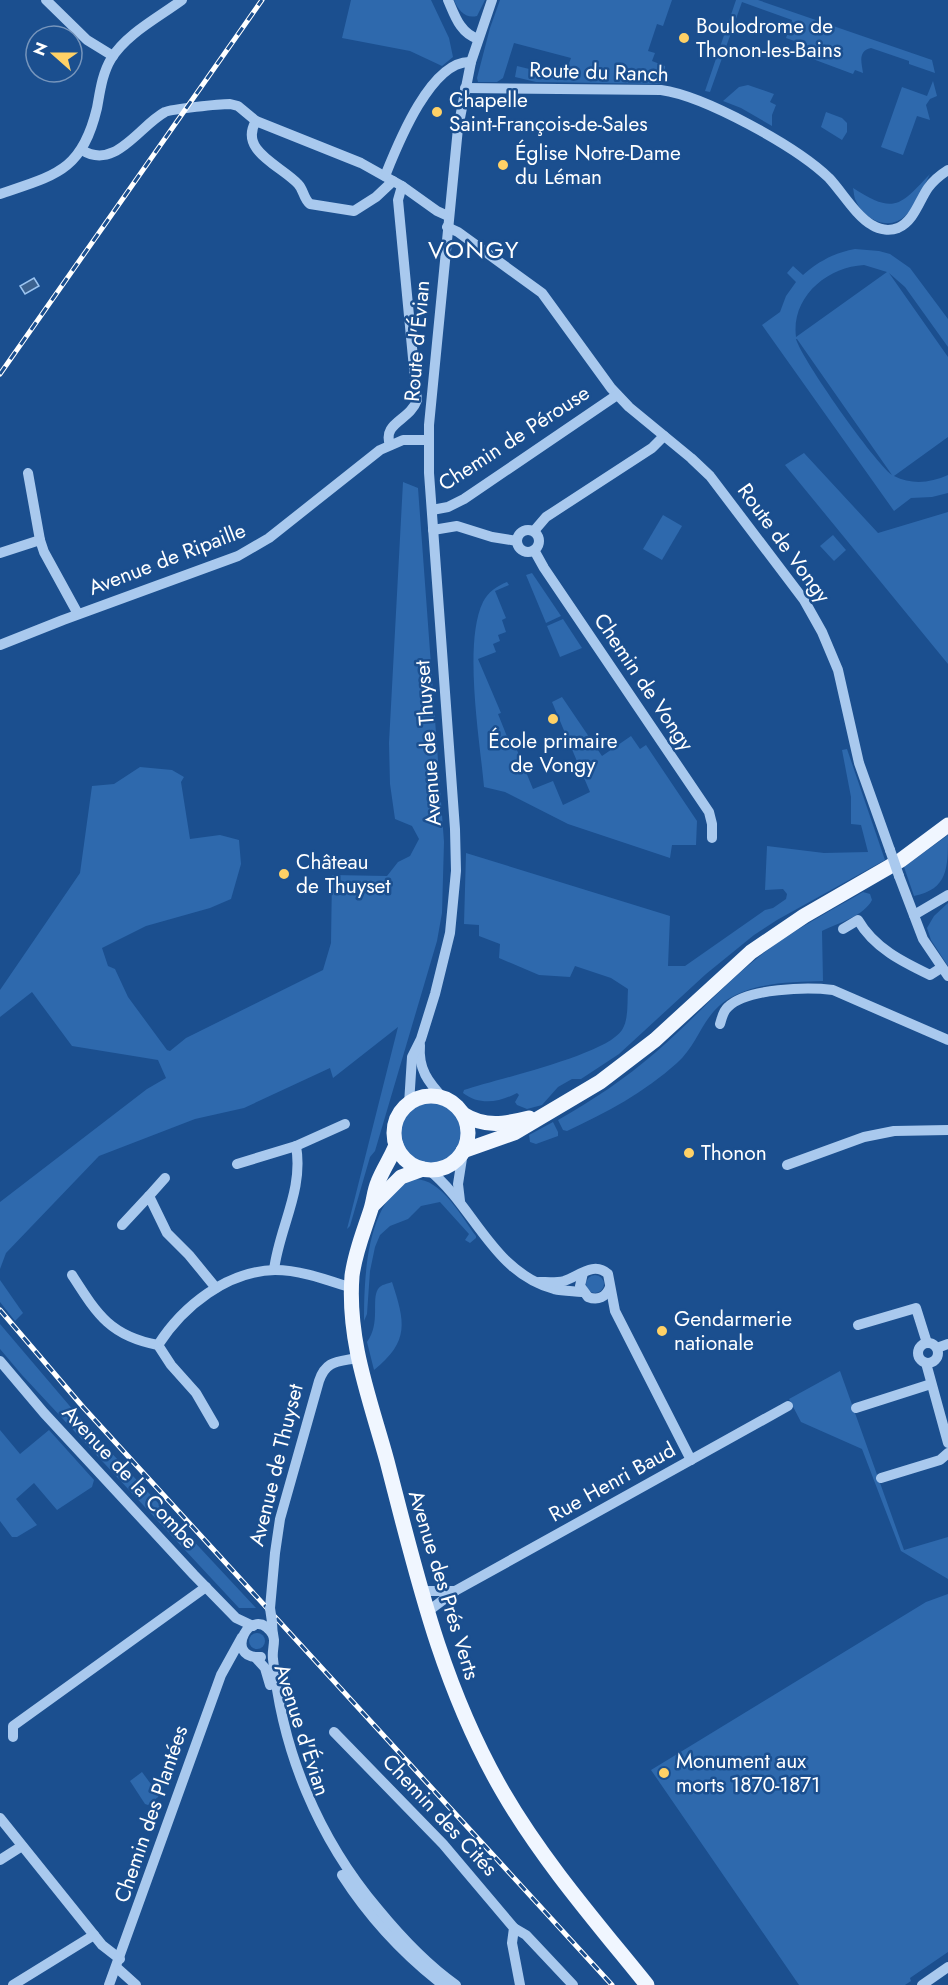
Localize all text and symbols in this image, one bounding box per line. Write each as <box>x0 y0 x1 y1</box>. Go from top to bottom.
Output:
place label: Boulodrome de Thonon-les-Bains <box>696 11 841 65</box>
north arrow <box>24 24 84 84</box>
marker: Boulodrome de Thonon-les-Bains <box>677 31 691 45</box>
text: N <box>27 39 53 59</box>
street label: Route du Ranch <box>529 55 669 89</box>
place label: Chapelle Saint-François-de-Sales <box>449 85 648 139</box>
marker: Chapelle Saint-François-de-Sales <box>430 105 444 119</box>
place label: Église Notre-Dame du Léman <box>515 138 681 192</box>
marker: Église Notre-Dame du Léman <box>496 158 510 172</box>
district label: VONGY <box>428 232 520 267</box>
street label: Route d'Évian <box>397 279 437 403</box>
street label: Chemin de Pérouse <box>433 378 596 498</box>
street label: Route de Vongy <box>730 477 838 610</box>
street label: Avenue de Ripaille <box>84 515 250 603</box>
street label: Chemin de Vongy <box>587 607 702 757</box>
street label: Avenue de Thuyset <box>407 659 449 827</box>
marker: École primaire de Vongy <box>546 712 560 726</box>
place label: École primaire de Vongy <box>488 726 618 780</box>
place label: Château de Thuyset <box>296 847 390 901</box>
marker: Château de Thuyset <box>277 867 291 881</box>
place label: Thonon <box>701 1138 767 1168</box>
marker: Thonon <box>682 1146 696 1160</box>
place label: Gendarmerie nationale <box>674 1304 792 1358</box>
marker: Gendarmerie nationale <box>655 1324 669 1338</box>
street label: Avenue de Thuyset <box>241 1381 311 1549</box>
street label: Avenue de la Combe <box>55 1398 205 1556</box>
street label: Rue Henri Baud <box>543 1435 681 1529</box>
street label: Avenue des Prés Verts <box>401 1487 487 1683</box>
street label: Avenue d'Évian <box>267 1660 337 1800</box>
street label: Chemin des Plantées <box>107 1721 195 1907</box>
place label: Monument aux morts 1870-1871 <box>676 1746 821 1800</box>
street label: Chemin des Cités <box>375 1747 505 1883</box>
marker: Monument aux morts 1870-1871 <box>657 1766 671 1780</box>

